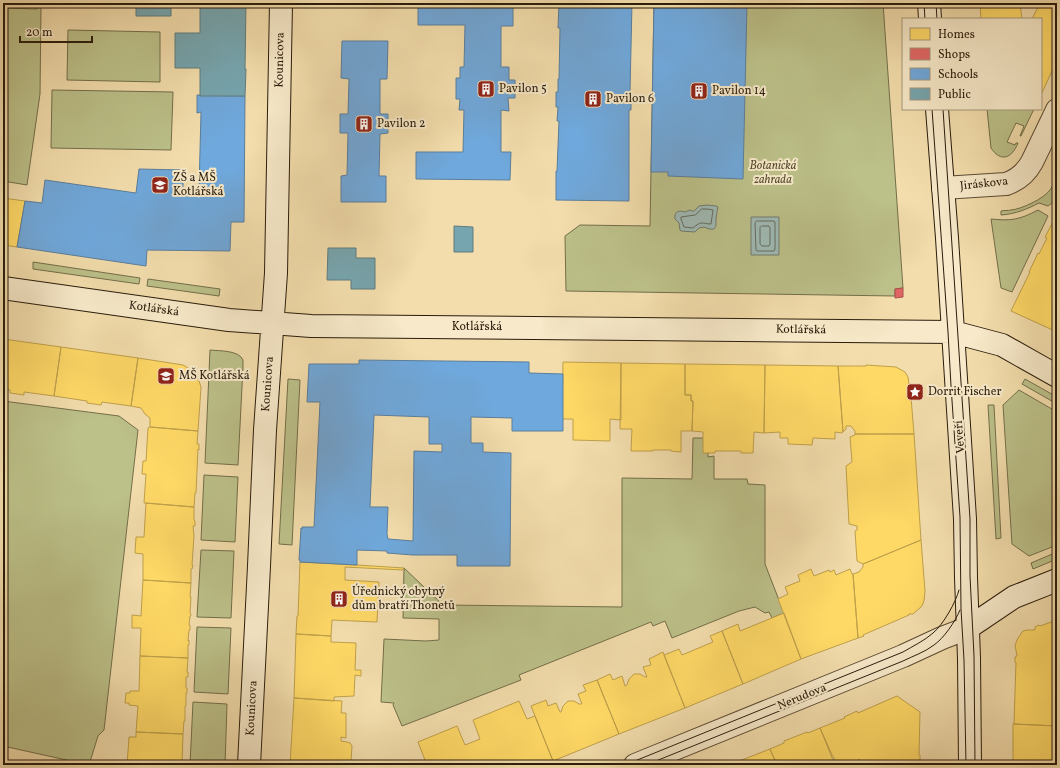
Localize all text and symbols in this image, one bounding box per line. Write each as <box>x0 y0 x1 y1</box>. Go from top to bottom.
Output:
scale bar <box>20 18 92 44</box>
legend <box>902 18 1042 110</box>
text: 20 m <box>26 25 53 41</box>
text: Homes <box>938 27 975 43</box>
street label: Kounicova <box>272 32 288 88</box>
text: Shops <box>938 47 970 63</box>
text: Schools <box>938 67 978 83</box>
building icon: Pavilon 5 <box>476 79 496 99</box>
place label: Pavilon 5 <box>499 81 547 97</box>
building icon: Pavilon 14 <box>689 81 709 101</box>
place label: Pavilon 14 <box>712 83 766 99</box>
text: Public <box>938 87 971 103</box>
building icon: Pavilon 6 <box>583 89 603 109</box>
place label: Pavilon 6 <box>606 91 654 107</box>
building icon: Pavilon 2 <box>354 114 374 134</box>
place label: Pavilon 2 <box>377 116 426 132</box>
park label: Botanická zahrada <box>750 158 797 188</box>
place label: ZŠ a MŠ Kotlářská <box>173 169 224 200</box>
street label: Jiráskova <box>959 173 1009 194</box>
school or university icon: ZŠ a MŠ Kotlářská <box>150 175 170 195</box>
street label: Kotlářská <box>128 298 180 320</box>
street label: Kotlářská <box>452 319 502 335</box>
street label: Kotlářská <box>776 322 826 338</box>
street label: Kounicova <box>258 356 278 412</box>
school or university icon: MŠ Kotlářská <box>156 366 176 386</box>
place label: MŠ Kotlářská <box>179 367 250 384</box>
place icon: Dorrit Fischer <box>905 382 925 402</box>
place label: Dorrit Fischer <box>928 384 1001 400</box>
street label: Veveří <box>951 420 969 454</box>
place label: Úřednický obytný dům bratří Thonetů <box>352 583 455 614</box>
building icon: Úřednický obytný dům bratří Thonetů <box>329 589 349 609</box>
street label: Kounicova <box>243 680 261 736</box>
street label: Nerudova <box>775 680 829 714</box>

